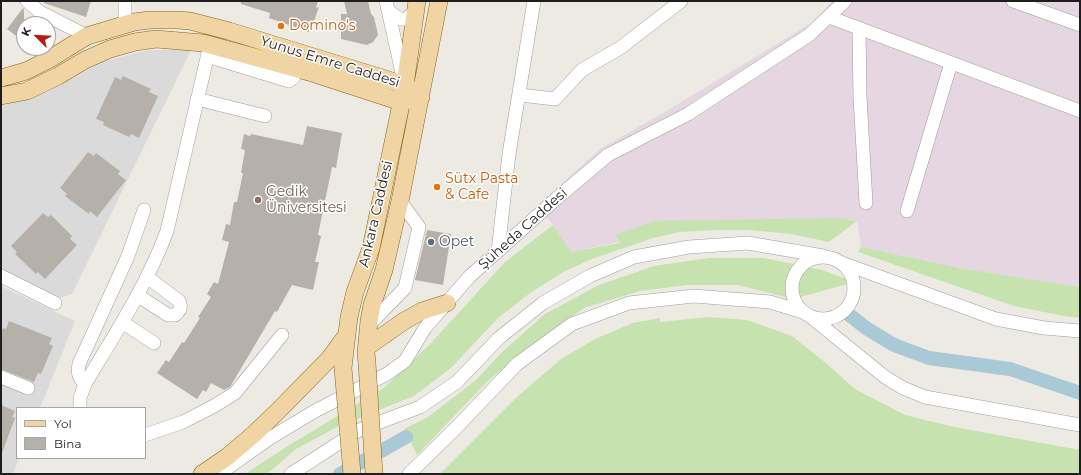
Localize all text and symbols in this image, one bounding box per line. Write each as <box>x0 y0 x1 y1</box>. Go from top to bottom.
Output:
north arrow <box>16 16 56 56</box>
place label: Domino's <box>289 18 356 34</box>
marker: Domino's <box>276 21 286 31</box>
text: K <box>18 25 34 38</box>
street label: Yunus Emre Caddesi <box>258 33 402 91</box>
street label: Ankara Caddesi <box>356 159 396 269</box>
place label: Sütx Pasta & Cafe <box>445 171 518 204</box>
marker: Sütx Pasta & Cafe <box>432 182 442 192</box>
place label: Gedik Üniversitesi <box>266 184 347 216</box>
street label: Şüheda Caddesi <box>475 185 571 273</box>
marker: Gedik Üniversitesi <box>253 195 263 205</box>
place label: Opet <box>439 234 474 250</box>
marker: Opet <box>426 237 436 247</box>
legend <box>16 407 146 459</box>
text: Yol <box>54 416 72 431</box>
text: Bina <box>54 436 81 451</box>

